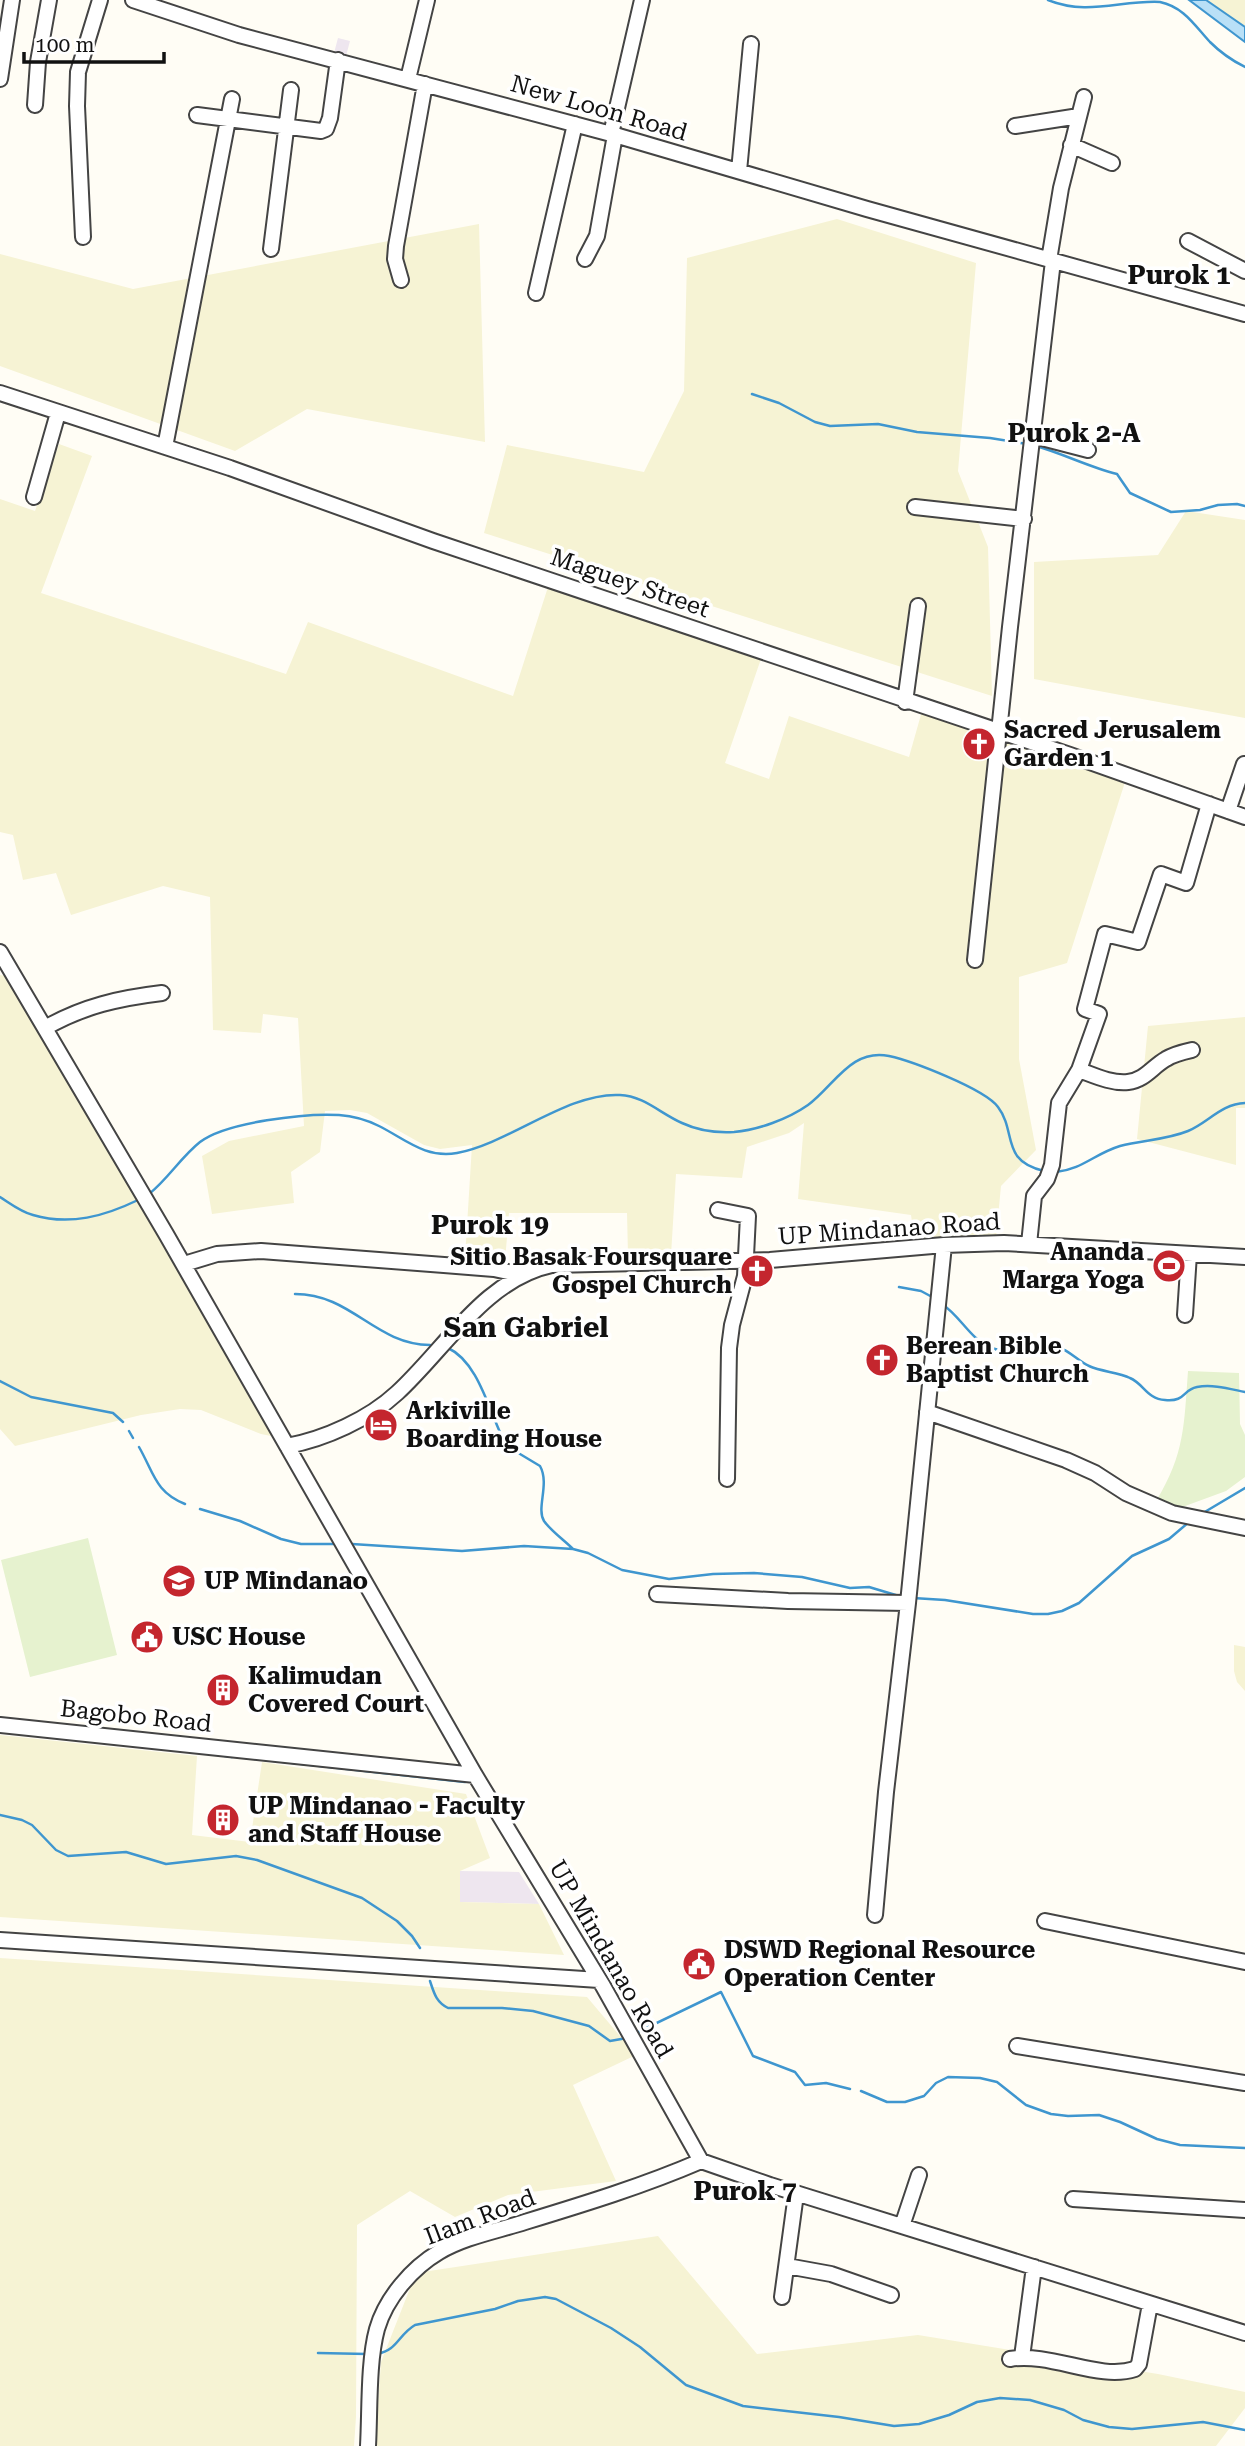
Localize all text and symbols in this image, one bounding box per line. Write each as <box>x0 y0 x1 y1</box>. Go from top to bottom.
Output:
scale bar <box>24 21 164 65</box>
text: 100 m <box>35 33 95 57</box>
street label: New Loon Road <box>507 69 691 147</box>
district label: Purok 1 <box>1127 260 1231 290</box>
district label: Purok 2-A <box>1007 418 1141 448</box>
street label: Maguey Street <box>547 543 713 623</box>
place label: Sacred Jerusalem Garden 1 <box>1004 716 1221 772</box>
church icon: Sacred Jerusalem Garden 1 <box>960 725 998 763</box>
street label: UP Mindanao Road <box>777 1207 1001 1251</box>
district label: Purok 19 <box>431 1210 549 1240</box>
place label: Ananda Marga Yoga <box>1002 1238 1144 1294</box>
place label: Sitio Basak Foursquare Gospel Church <box>450 1243 732 1299</box>
sports icon: Ananda Marga Yoga <box>1150 1247 1188 1285</box>
church icon: Sitio Basak Foursquare Gospel Church <box>738 1252 776 1290</box>
district label: San Gabriel <box>444 1311 608 1344</box>
place label: Berean Bible Baptist Church <box>906 1332 1089 1388</box>
church icon: Berean Bible Baptist Church <box>863 1341 901 1379</box>
place label: Arkiville Boarding House <box>406 1397 602 1453</box>
hotel icon: Arkiville Boarding House <box>362 1406 400 1444</box>
school or university icon: UP Mindanao <box>160 1562 198 1600</box>
place label: UP Mindanao <box>204 1567 368 1595</box>
public building icon: USC House <box>128 1618 166 1656</box>
place label: USC House <box>172 1623 306 1651</box>
place label: Kalimudan Covered Court <box>248 1662 424 1718</box>
building icon: Kalimudan Covered Court <box>204 1671 242 1709</box>
street label: Bagobo Road <box>59 1694 213 1738</box>
place label: UP Mindanao - Faculty and Staff House <box>248 1792 526 1848</box>
building icon: UP Mindanao - Faculty and Staff House <box>204 1801 242 1839</box>
street label: UP Mindanao Road <box>543 1855 679 2063</box>
place label: DSWD Regional Resource Operation Center <box>724 1936 1035 1992</box>
public building icon: DSWD Regional Resource Operation Center <box>680 1945 718 1983</box>
district label: Purok 7 <box>693 2176 797 2206</box>
street label: Ilam Road <box>421 2183 539 2251</box>

